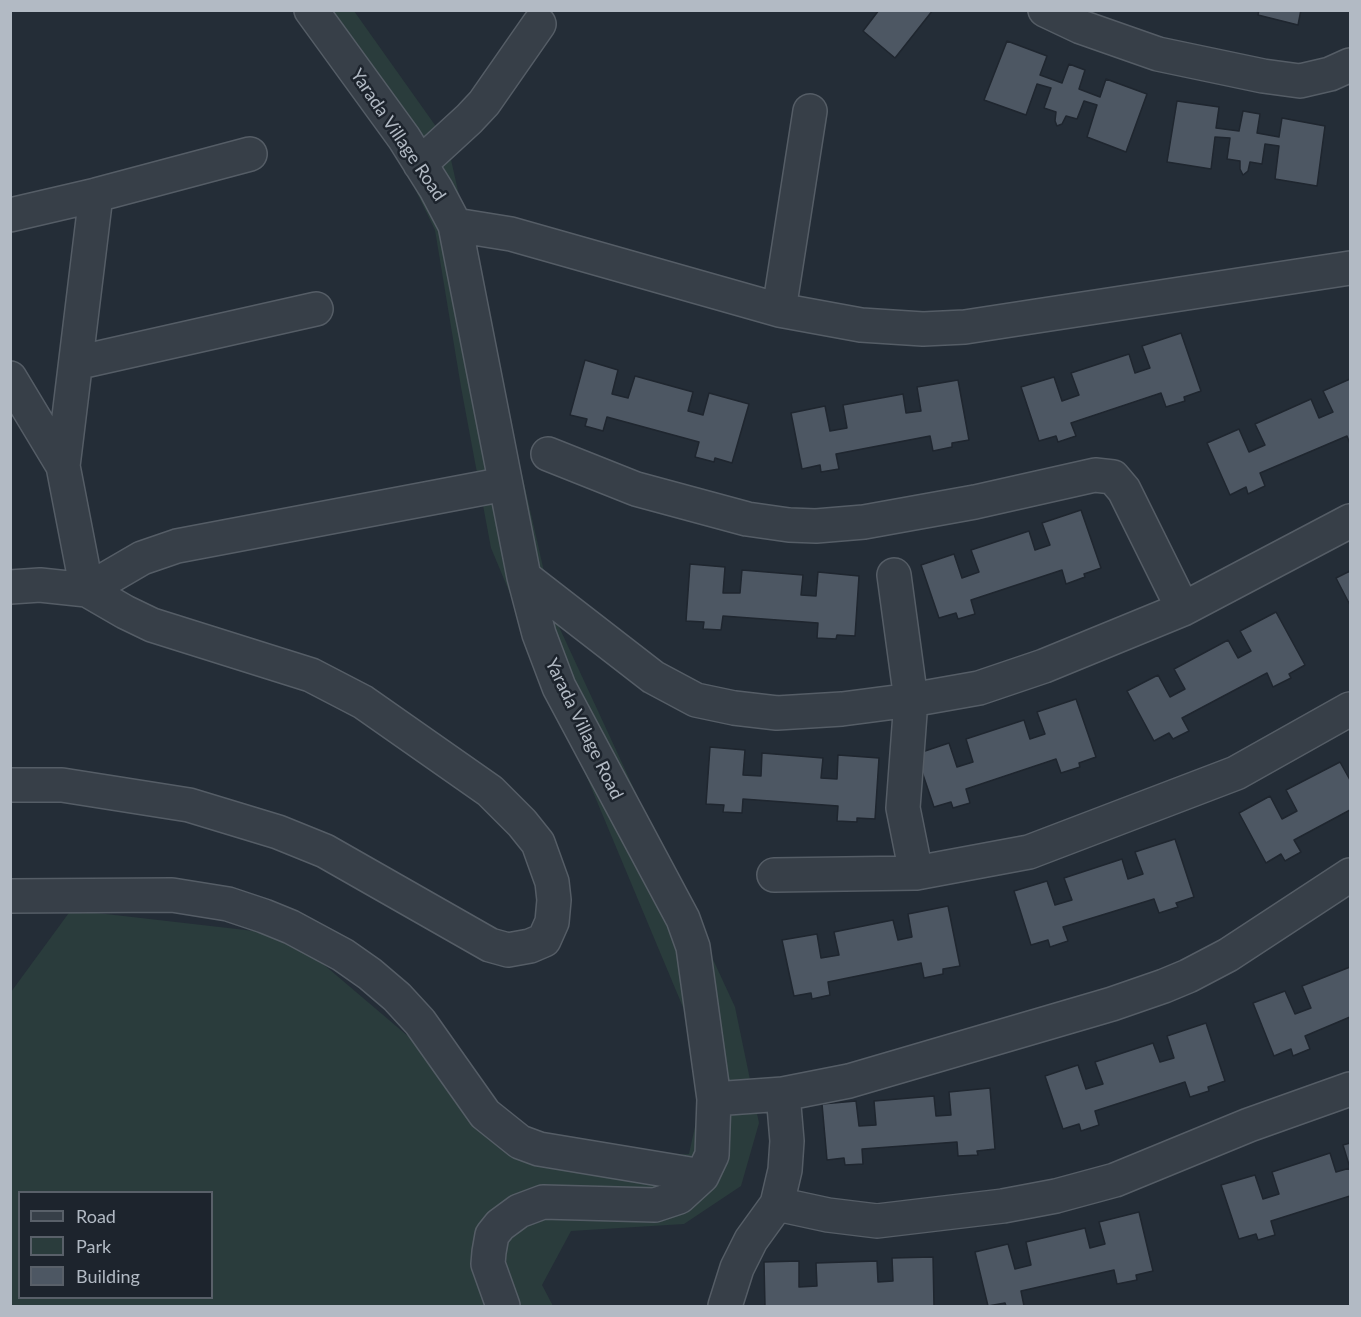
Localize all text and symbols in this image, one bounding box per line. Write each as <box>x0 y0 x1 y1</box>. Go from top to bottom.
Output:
street label: Yarada Village Road <box>346 65 450 205</box>
street label: Yarada Village Road <box>540 655 628 803</box>
legend <box>18 1191 213 1299</box>
text: Road <box>76 1205 116 1227</box>
text: Park <box>76 1235 111 1257</box>
text: Building <box>76 1265 140 1287</box>

